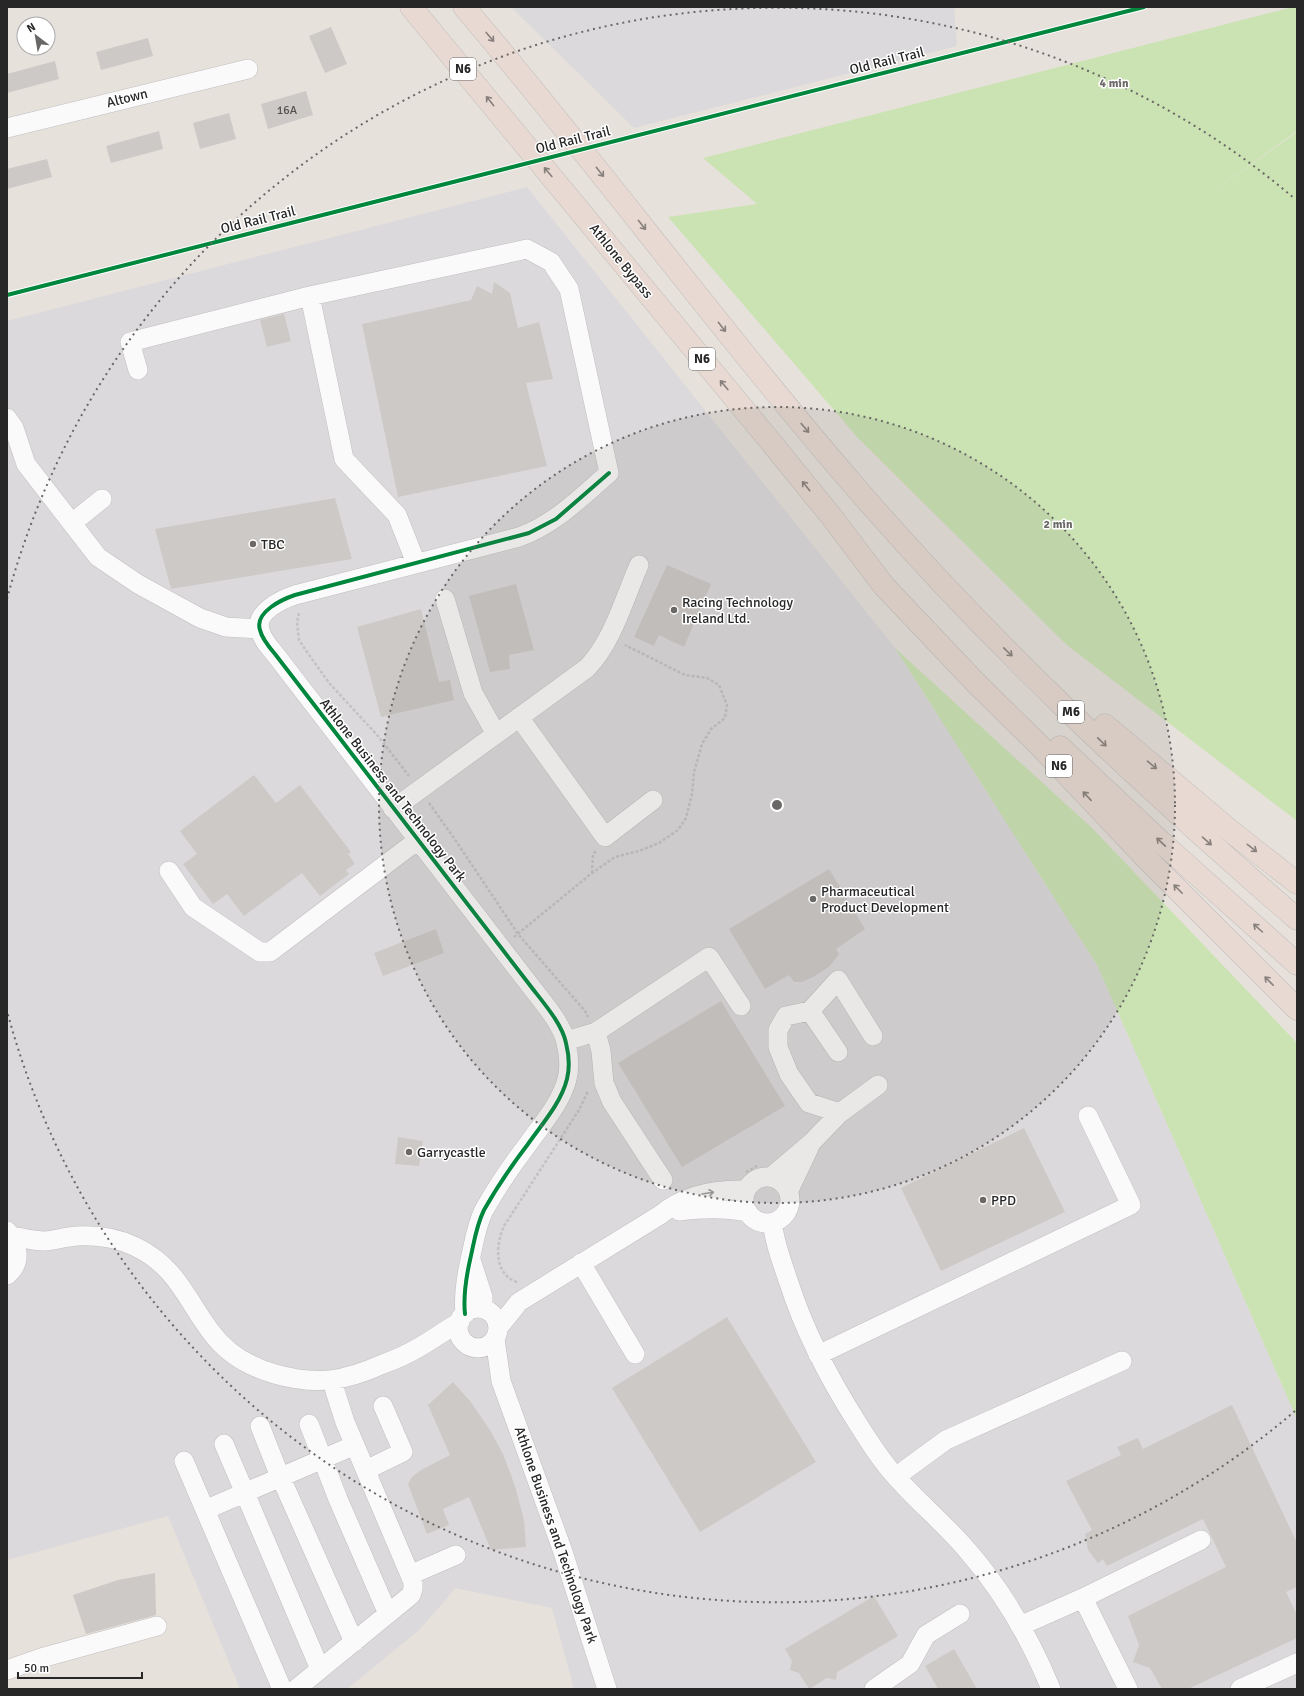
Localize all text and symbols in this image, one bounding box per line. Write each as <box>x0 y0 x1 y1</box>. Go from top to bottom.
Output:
north arrow <box>16 16 56 56</box>
text: N <box>24 20 38 35</box>
one-way arrow <box>485 31 494 42</box>
street label: Old Rail Trail <box>848 44 926 78</box>
road number: N6 <box>450 58 476 80</box>
text: 4 min <box>1100 76 1129 91</box>
street label: Altown <box>105 85 149 111</box>
one-way arrow <box>485 96 494 107</box>
house number: 16A <box>277 103 298 118</box>
street label: Old Rail Trail <box>534 123 612 157</box>
one-way arrow <box>595 166 604 177</box>
one-way arrow <box>543 167 552 178</box>
street label: Old Rail Trail <box>219 203 297 237</box>
street label: Athlone Bypass <box>586 220 656 302</box>
one-way arrow <box>637 220 646 231</box>
one-way arrow <box>718 322 727 333</box>
road number: N6 <box>689 348 715 370</box>
one-way arrow <box>719 380 728 391</box>
one-way arrow <box>800 422 809 433</box>
one-way arrow <box>802 480 811 491</box>
text: 2 min <box>1044 517 1073 532</box>
place label: TBC <box>261 536 285 553</box>
marker: TBC <box>248 539 258 549</box>
place label: Racing Technology Ireland Ltd. <box>682 594 794 627</box>
marker: Racing Technology Ireland Ltd. <box>669 605 679 615</box>
one-way arrow <box>1003 647 1013 657</box>
street label: Athlone Business and Technology Park <box>316 695 470 885</box>
road number: M6 <box>1058 701 1084 723</box>
one-way arrow <box>1097 737 1107 747</box>
road number: N6 <box>1046 755 1072 777</box>
one-way arrow <box>1147 761 1158 770</box>
one-way arrow <box>1083 791 1092 801</box>
centre of rings <box>770 798 784 812</box>
one-way arrow <box>1202 836 1212 845</box>
one-way arrow <box>1156 837 1166 846</box>
one-way arrow <box>1247 844 1258 853</box>
place label: Pharmaceutical Product Development <box>821 883 949 916</box>
one-way arrow <box>1173 884 1182 894</box>
marker: Pharmaceutical Product Development <box>808 894 818 904</box>
one-way arrow <box>1252 924 1263 933</box>
one-way arrow <box>1264 976 1274 986</box>
place label: Garrycastle <box>417 1144 486 1161</box>
marker: Garrycastle <box>404 1147 414 1157</box>
one-way arrow <box>701 1189 714 1197</box>
place label: PPD <box>991 1192 1016 1209</box>
marker: PPD <box>978 1195 988 1205</box>
street label: Athlone Business and Technology Park <box>511 1424 601 1646</box>
scale bar <box>18 1654 142 1680</box>
text: 50 m <box>24 1661 49 1676</box>

